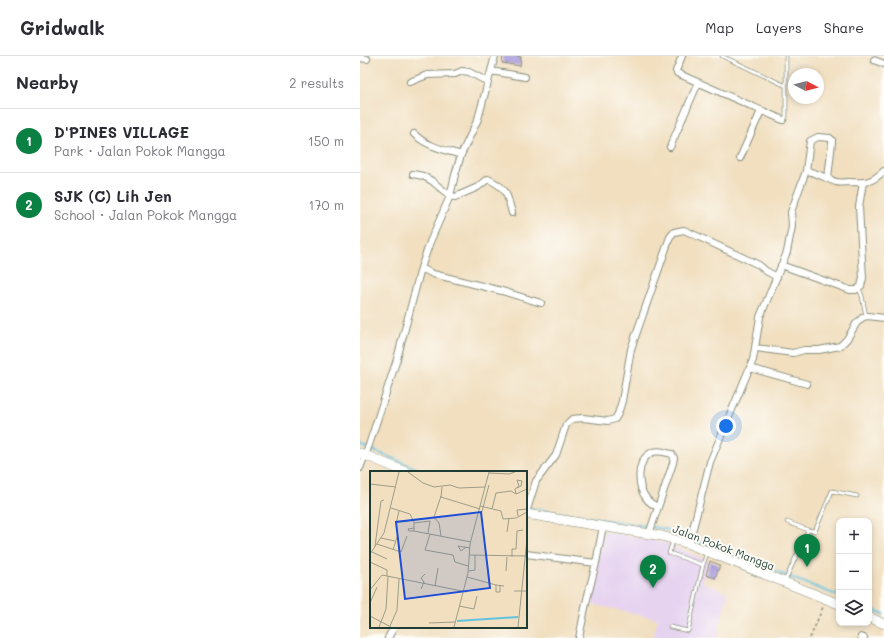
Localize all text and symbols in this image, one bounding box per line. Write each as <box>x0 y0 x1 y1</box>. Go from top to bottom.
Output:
text: Gridwalk <box>20 15 105 40</box>
text: Map <box>705 18 734 37</box>
text: Layers <box>756 18 802 37</box>
text: Share <box>824 18 864 37</box>
north arrow <box>788 68 824 104</box>
text: Nearby <box>16 71 78 93</box>
text: 2 results <box>289 74 344 91</box>
text: D'PINES VILLAGE <box>54 122 189 142</box>
text: 1 <box>26 132 32 149</box>
text: 150 m <box>308 132 344 149</box>
text: Park · Jalan Pokok Mangga <box>54 142 226 159</box>
text: SJK (C) Lih Jen <box>54 186 172 206</box>
text: 2 <box>25 196 33 213</box>
text: 170 m <box>308 196 344 213</box>
text: School · Jalan Pokok Mangga <box>54 206 237 223</box>
your location <box>716 416 736 436</box>
inset map <box>370 471 527 628</box>
map controls <box>836 518 872 626</box>
button: + <box>836 518 872 554</box>
street label: Jalan Pokok Mangga <box>671 521 777 573</box>
pin: 1 <box>794 534 820 567</box>
button: − <box>836 554 872 590</box>
pin: 2 <box>640 555 666 588</box>
button: layers <box>836 590 872 626</box>

